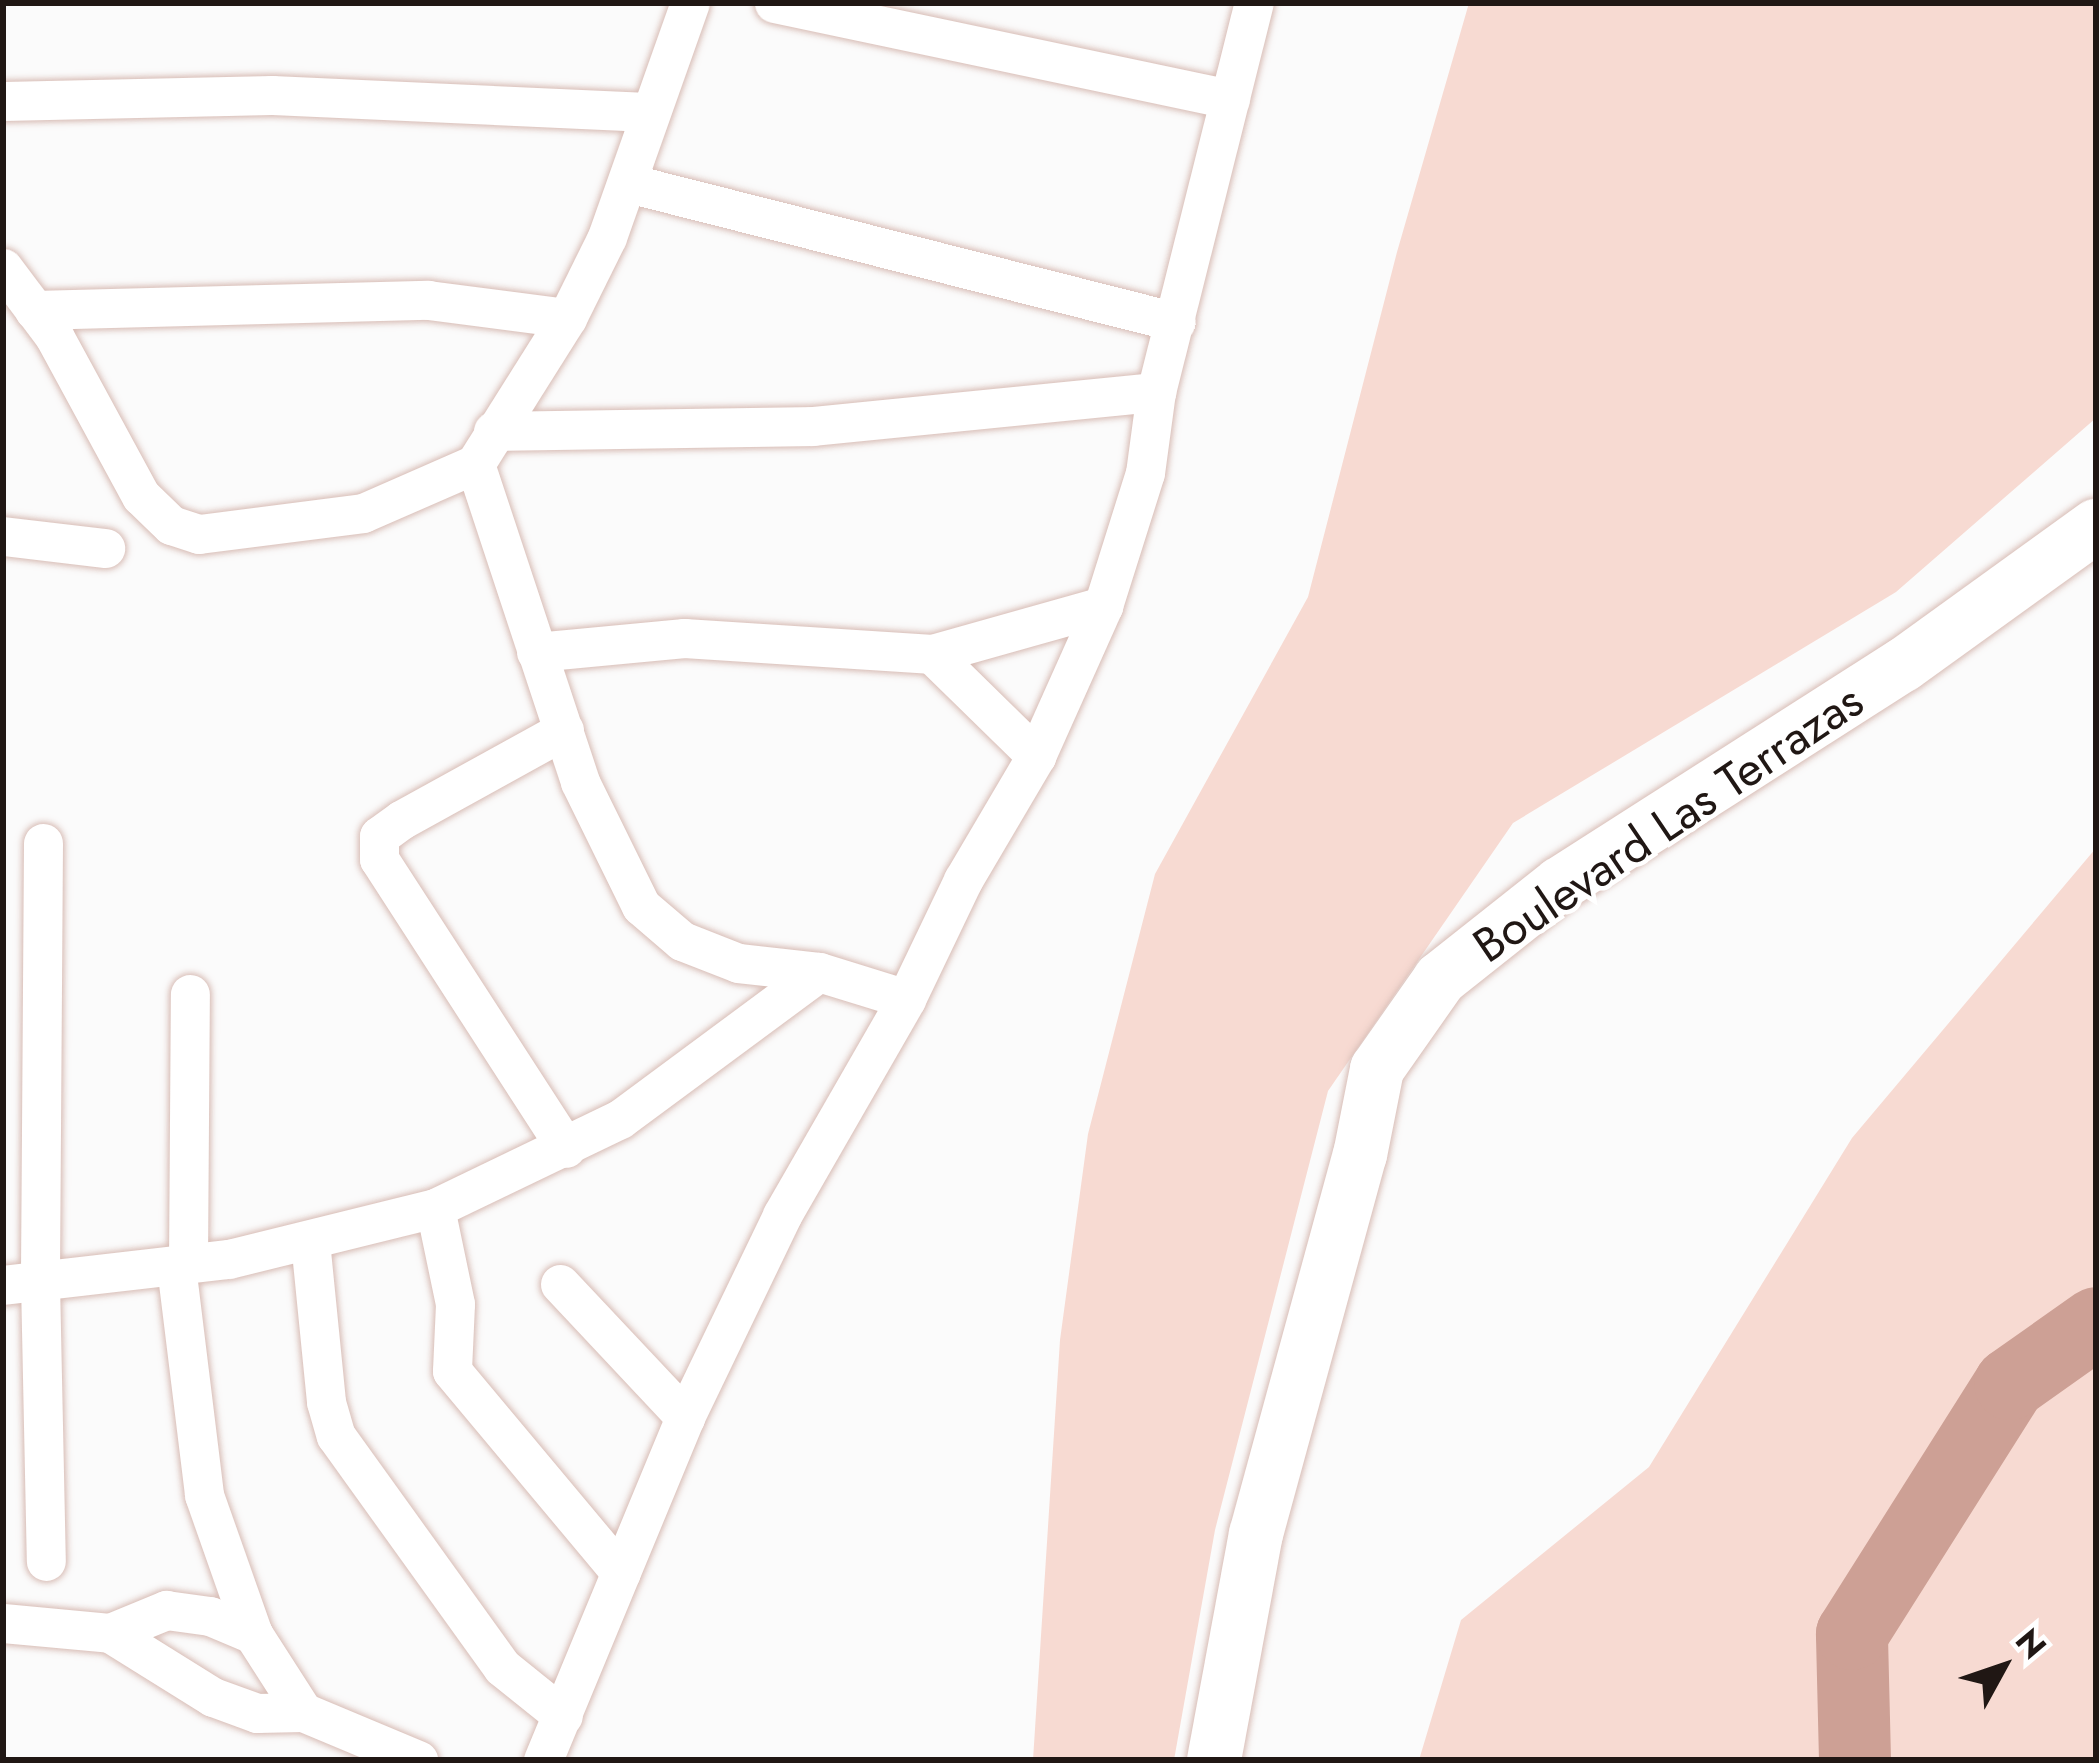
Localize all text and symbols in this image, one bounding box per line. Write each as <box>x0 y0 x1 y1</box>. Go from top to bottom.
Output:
street label: Boulevard Las Terrazas <box>1463 671 1873 975</box>
north arrow <box>1943 1607 2063 1727</box>
text: N <box>2005 1618 2057 1669</box>

